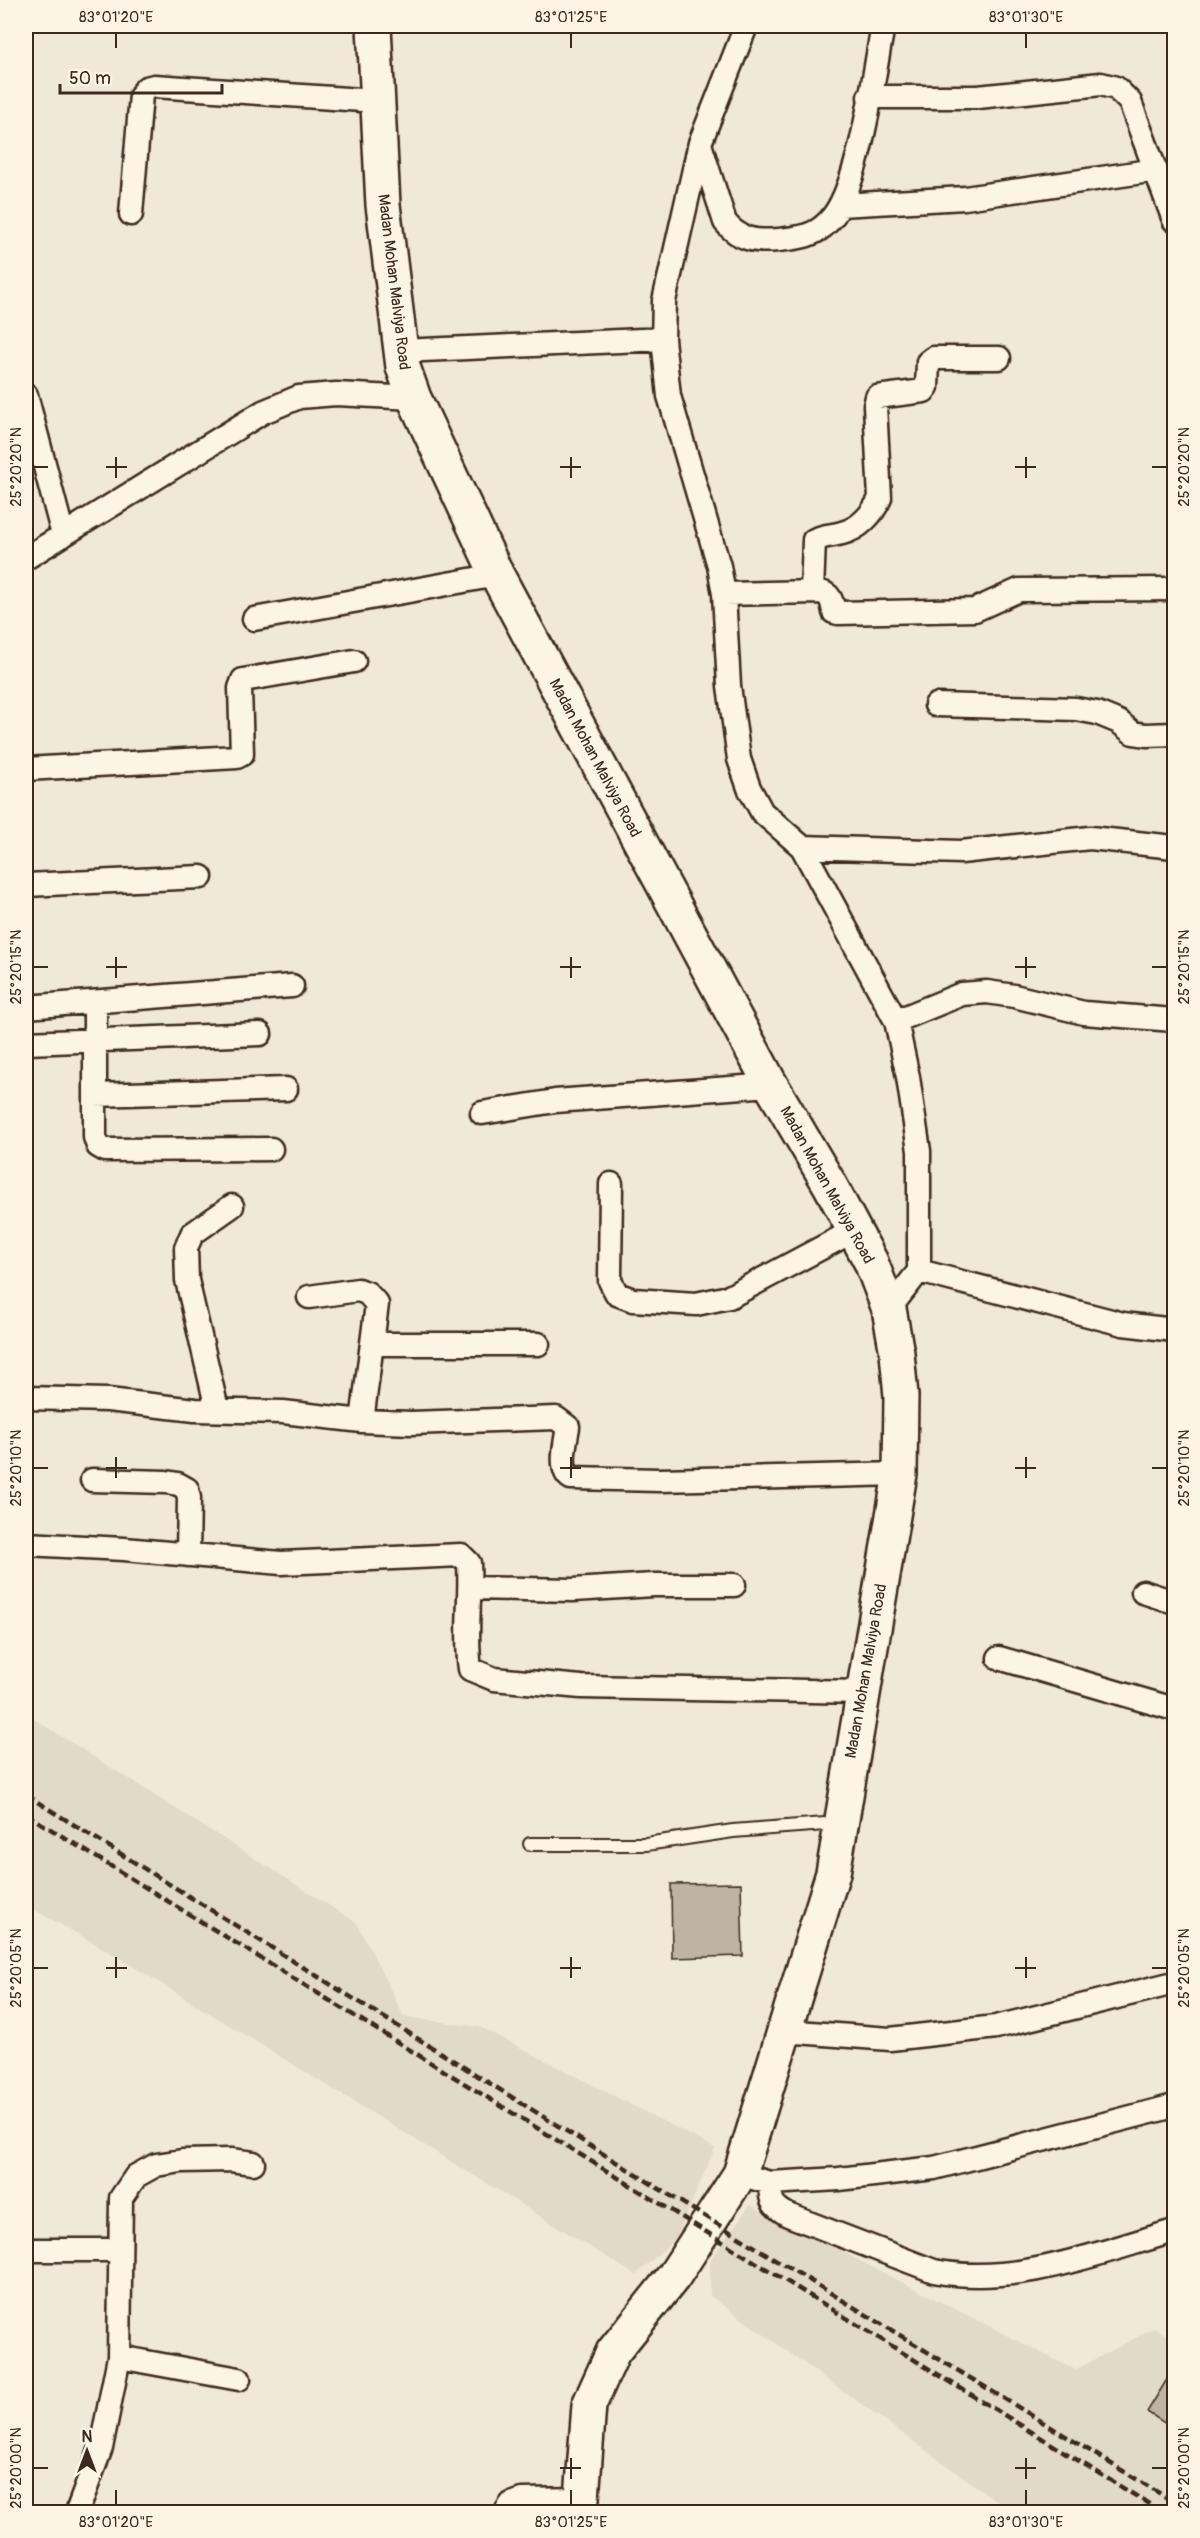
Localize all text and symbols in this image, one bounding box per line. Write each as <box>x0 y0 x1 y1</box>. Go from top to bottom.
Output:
text: 83°01'20"E <box>79 8 153 27</box>
text: 83°01'25"E <box>535 8 607 27</box>
text: 83°01'30"E <box>989 8 1063 27</box>
scale bar <box>60 57 222 95</box>
text: 50 m <box>69 67 111 90</box>
street label: Madan Mohan Malviya Road <box>373 193 415 371</box>
text: 25°20'20"N <box>7 427 26 507</box>
text: 25°20'20"N <box>1175 427 1194 507</box>
street label: Madan Mohan Malviya Road <box>545 675 645 841</box>
text: 25°20'15"N <box>7 930 26 1004</box>
text: 25°20'15"N <box>1175 930 1194 1004</box>
street label: Madan Mohan Malviya Road <box>775 1103 879 1267</box>
text: 25°20'10"N <box>7 1429 26 1507</box>
text: 25°20'10"N <box>1175 1429 1194 1507</box>
street label: Madan Mohan Malviya Road <box>841 1582 891 1760</box>
text: 25°20'05"N <box>7 1928 26 2008</box>
text: 25°20'05"N <box>1175 1928 1194 2008</box>
north arrow <box>57 2421 117 2481</box>
text: 25°20'00"N <box>7 2427 26 2509</box>
text: N <box>82 2427 93 2447</box>
text: 25°20'00"N <box>1175 2427 1194 2509</box>
text: 83°01'20"E <box>79 2513 153 2532</box>
text: 83°01'25"E <box>535 2513 607 2532</box>
text: 83°01'30"E <box>989 2513 1063 2532</box>

